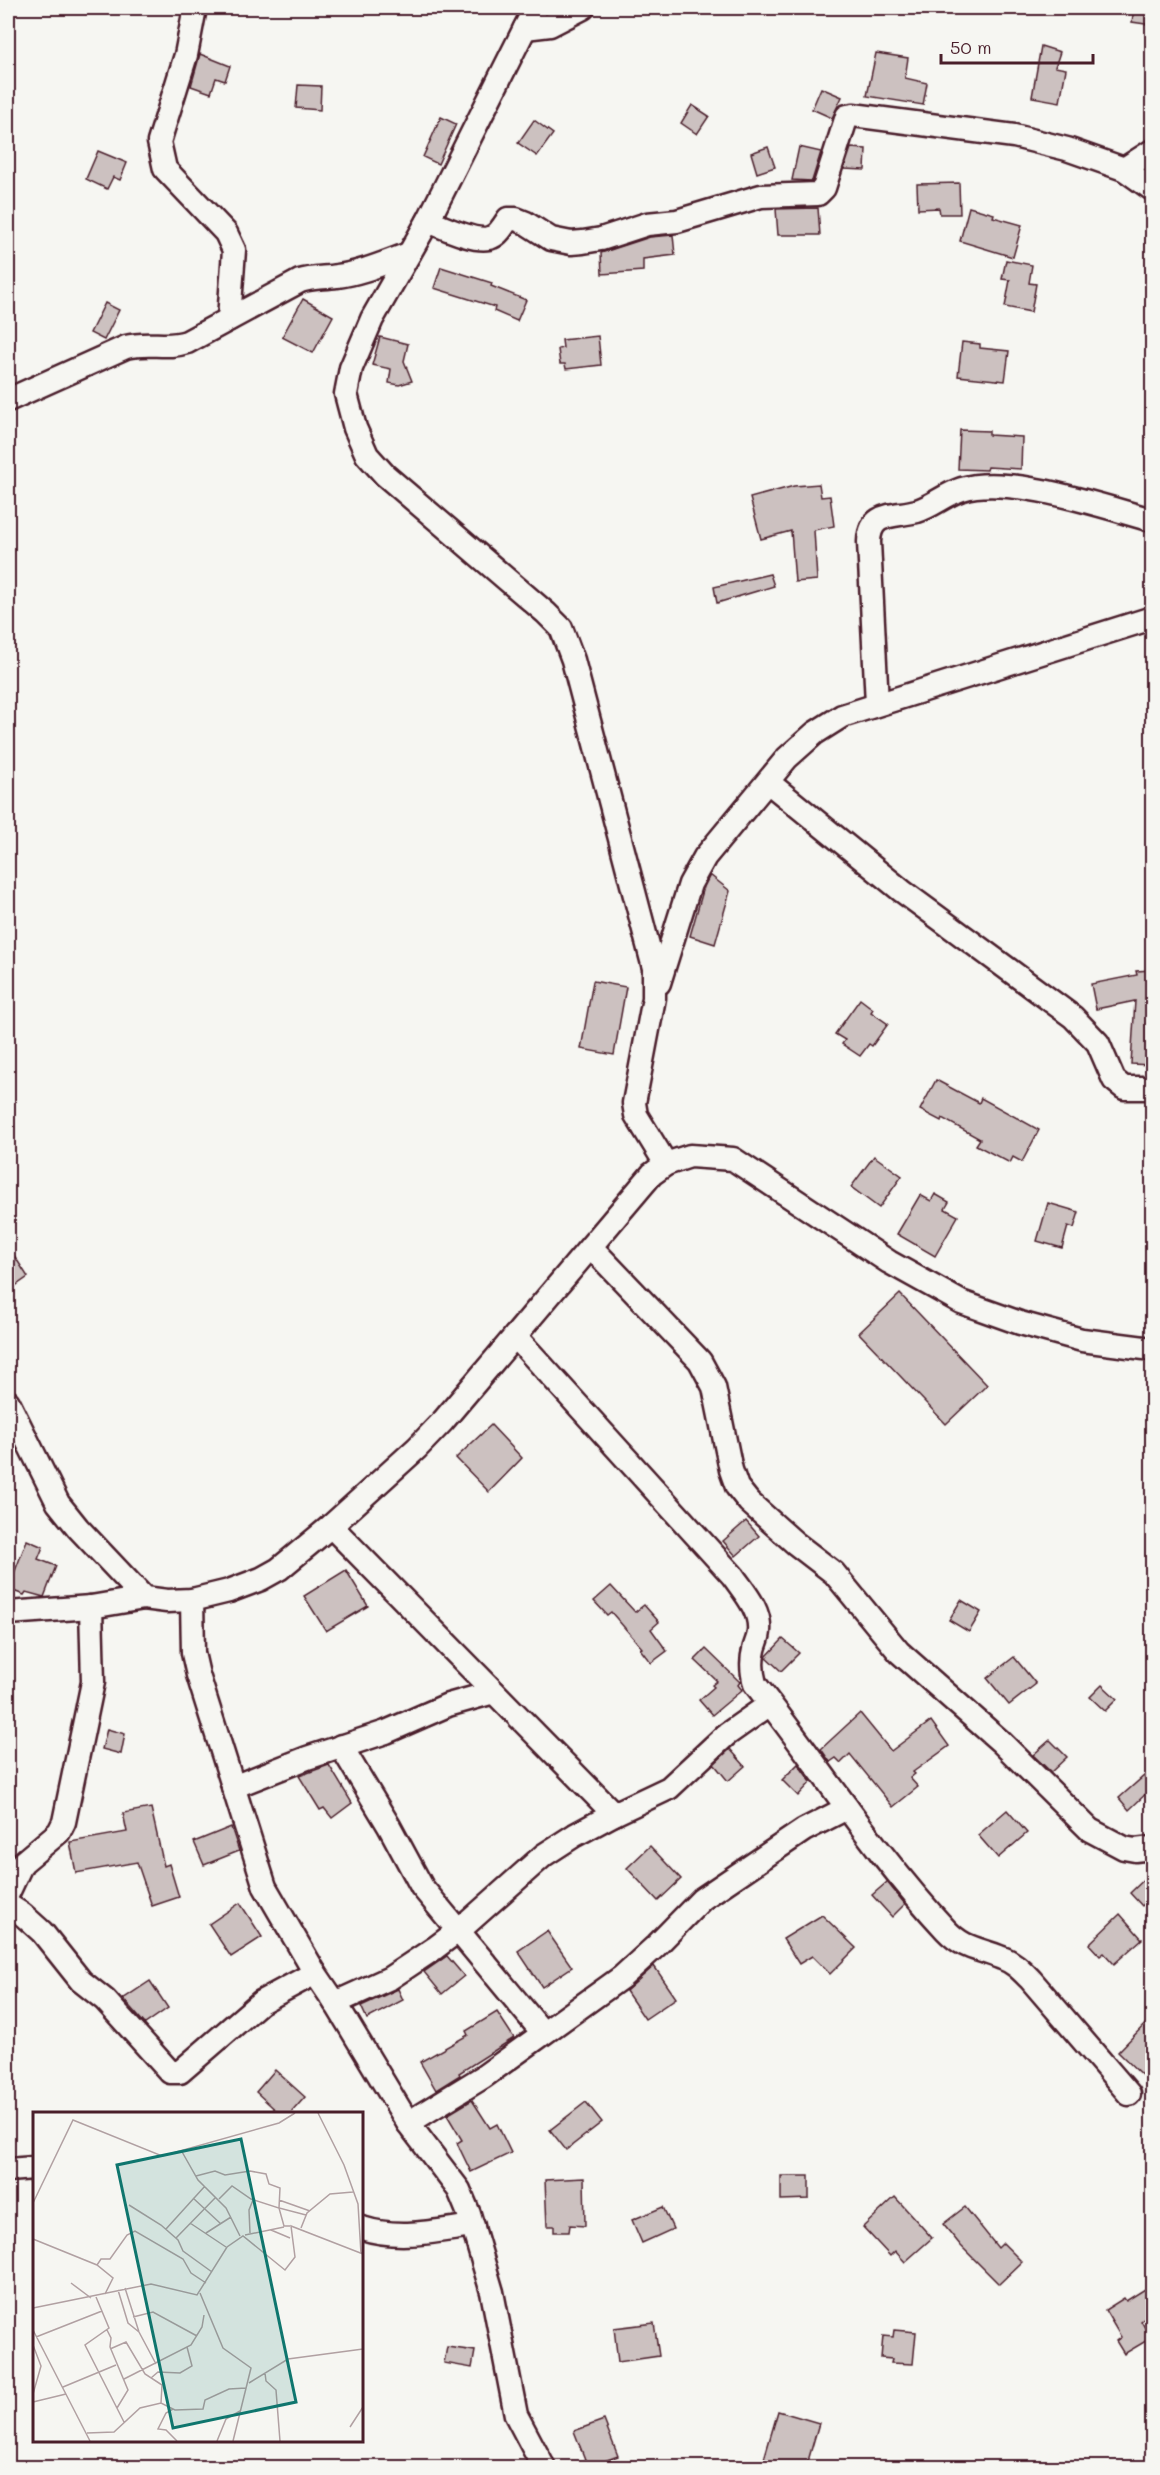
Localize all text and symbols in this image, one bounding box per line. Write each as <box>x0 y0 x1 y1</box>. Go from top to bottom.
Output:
scale bar <box>941 27 1092 65</box>
text: 50 m <box>950 35 992 59</box>
inset map <box>33 2112 363 2442</box>

